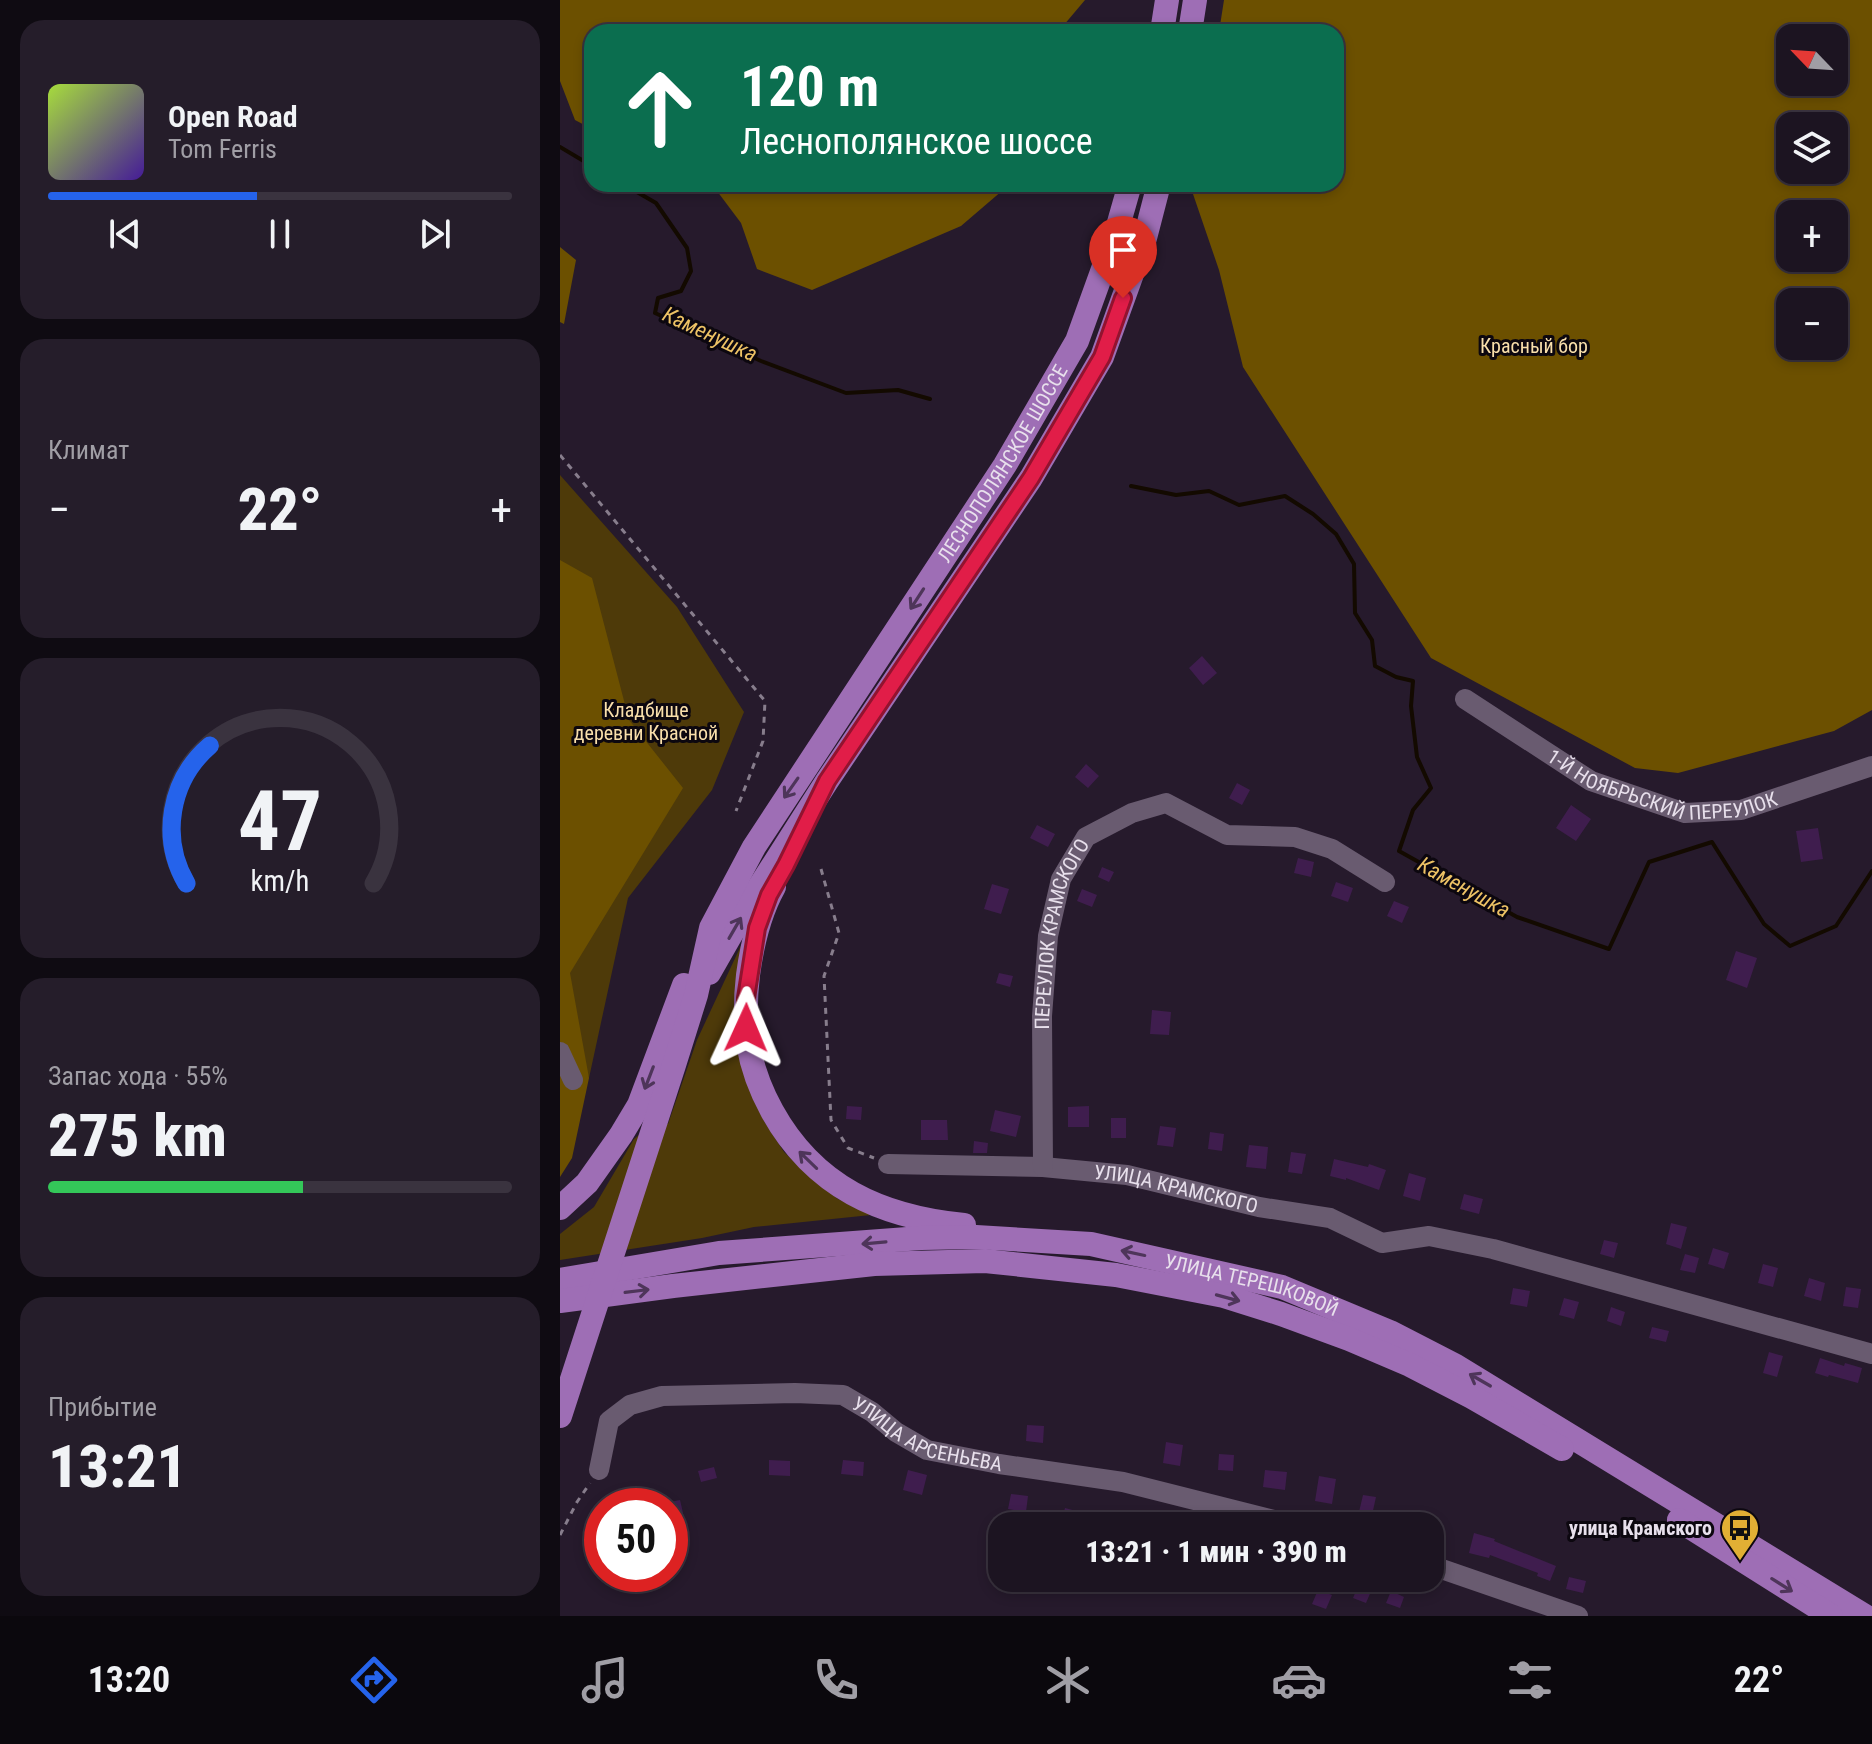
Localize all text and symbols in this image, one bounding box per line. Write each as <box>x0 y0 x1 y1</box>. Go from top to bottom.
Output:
north arrow <box>1776 24 1848 96</box>
map controls <box>1776 24 1848 360</box>
text: 120 m <box>740 54 879 120</box>
icon: ahead <box>608 56 712 160</box>
text: Open Road <box>168 99 298 134</box>
button: layers <box>1776 112 1848 184</box>
text: Леснополянское шоссе <box>740 121 1093 163</box>
text: Tom Ferris <box>168 134 277 164</box>
button: + <box>1776 200 1848 272</box>
icon: previous <box>103 212 147 256</box>
icon: pause <box>258 212 302 256</box>
icon: next <box>413 212 457 256</box>
pin <box>1089 216 1157 298</box>
icon: arrive <box>1101 228 1145 272</box>
button: − <box>1776 288 1848 360</box>
water label: Каменушка <box>659 301 761 367</box>
park label: Красный бор <box>1480 334 1588 358</box>
street label: ЛЕСНОПОЛЯНСКОЕ ШОССЕ <box>932 360 1073 567</box>
text: Климат <box>48 435 129 465</box>
text: 22° <box>238 474 322 545</box>
text: − <box>48 484 70 536</box>
text: + <box>490 484 512 536</box>
one-way arrow <box>908 588 925 610</box>
park label: Кладбище деревни Красной <box>574 698 718 745</box>
street label: 1-Й НОЯБРЬСКИЙ ПЕРЕУЛОК <box>1543 744 1781 825</box>
text: 47 <box>238 773 322 870</box>
one-way arrow <box>783 777 800 798</box>
street label: ПЕРЕУЛОК КРАМСКОГО <box>1030 834 1094 1030</box>
water label: Каменушка <box>1414 852 1514 922</box>
text: km/h <box>251 864 309 898</box>
one-way arrow <box>728 916 743 940</box>
position arrow <box>704 986 788 1070</box>
text: Запас хода · 55% <box>48 1061 228 1091</box>
one-way arrow <box>641 1065 655 1090</box>
text: 275 km <box>48 1100 227 1171</box>
one-way arrow <box>798 1150 818 1169</box>
street label: УЛИЦА КРАМСКОГО <box>1093 1160 1260 1218</box>
one-way arrow <box>861 1235 888 1250</box>
one-way arrow <box>1120 1245 1146 1260</box>
street label: УЛИЦА ТЕРЕШКОВОЙ <box>1162 1249 1342 1321</box>
one-way arrow <box>623 1283 650 1298</box>
one-way arrow <box>1214 1291 1240 1306</box>
one-way arrow <box>1469 1372 1492 1388</box>
street label: УЛИЦА АРСЕНЬЕВА <box>848 1391 1005 1476</box>
text: Прибытие <box>48 1392 157 1422</box>
text: 13:21 <box>48 1431 187 1502</box>
speed limit sign: 50 <box>584 1488 688 1592</box>
bus stop icon: улица Крамского <box>1719 1507 1761 1562</box>
place label: улица Крамского <box>1569 1516 1712 1540</box>
text: 13:21 · 1 мин · 390 m <box>1085 1534 1347 1569</box>
one-way arrow <box>1770 1577 1792 1594</box>
icon: directions <box>346 1652 402 1708</box>
icon: music <box>577 1652 633 1708</box>
icon: phone <box>808 1652 864 1708</box>
icon: climate <box>1040 1652 1096 1708</box>
icon: car <box>1271 1652 1327 1708</box>
icon: filters <box>1502 1652 1558 1708</box>
text: 13:20 <box>88 1659 170 1701</box>
text: 22° <box>1734 1659 1784 1701</box>

